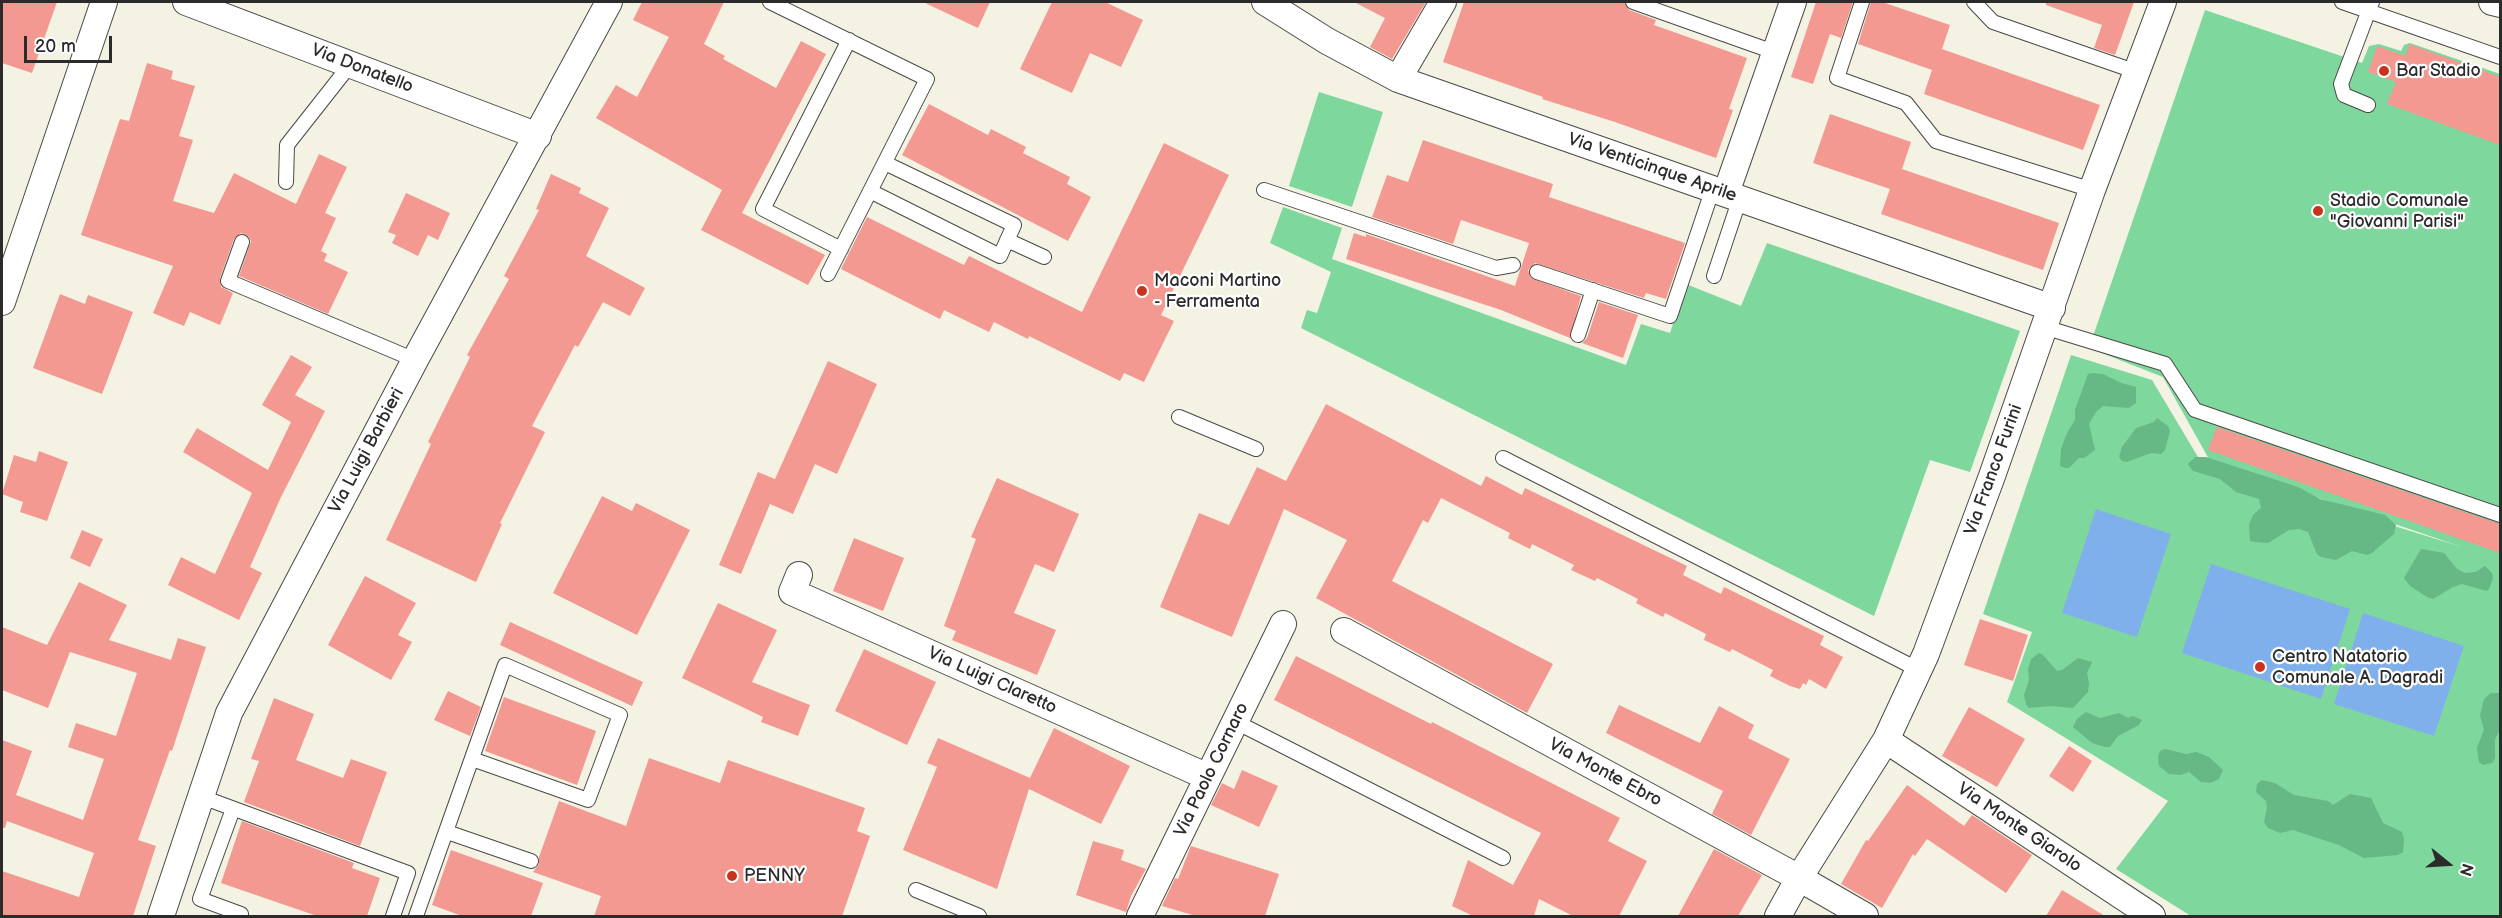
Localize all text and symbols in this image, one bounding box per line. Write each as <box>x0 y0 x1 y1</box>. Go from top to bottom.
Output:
scale bar <box>27 24 116 62</box>
text: 20 m <box>35 36 76 57</box>
street label: Via Donatello <box>308 40 416 98</box>
place label: Bar Stadio <box>2396 60 2481 82</box>
marker: Bar Stadio <box>2377 64 2391 78</box>
street label: Via Venticinque Aprile <box>1565 129 1739 207</box>
place label: Stadio Comunale "Giovanni Parisi" <box>2330 190 2468 232</box>
marker: Stadio Comunale "Giovanni Parisi" <box>2311 204 2325 218</box>
place label: Maconi Martino - Ferramenta <box>1154 270 1281 312</box>
marker: Maconi Martino - Ferramenta <box>1135 284 1149 298</box>
street label: Via Luigi Barbieri <box>325 384 409 518</box>
street label: Via Franco Furini <box>1960 402 2028 538</box>
street label: Via Luigi Claretto <box>924 643 1060 719</box>
place label: Centro Natatorio Comunale A. Dagradi <box>2272 646 2443 688</box>
marker: Centro Natatorio Comunale A. Dagradi <box>2253 660 2267 674</box>
street label: Via Paolo Cornaro <box>1170 699 1254 841</box>
street label: Via Monte Ebro <box>1545 734 1665 812</box>
street label: Via Monte Giarolo <box>1953 778 2085 878</box>
north arrow <box>2418 834 2478 894</box>
text: N <box>2455 861 2476 878</box>
place label: PENNY <box>744 865 805 887</box>
marker: PENNY <box>725 869 739 883</box>

